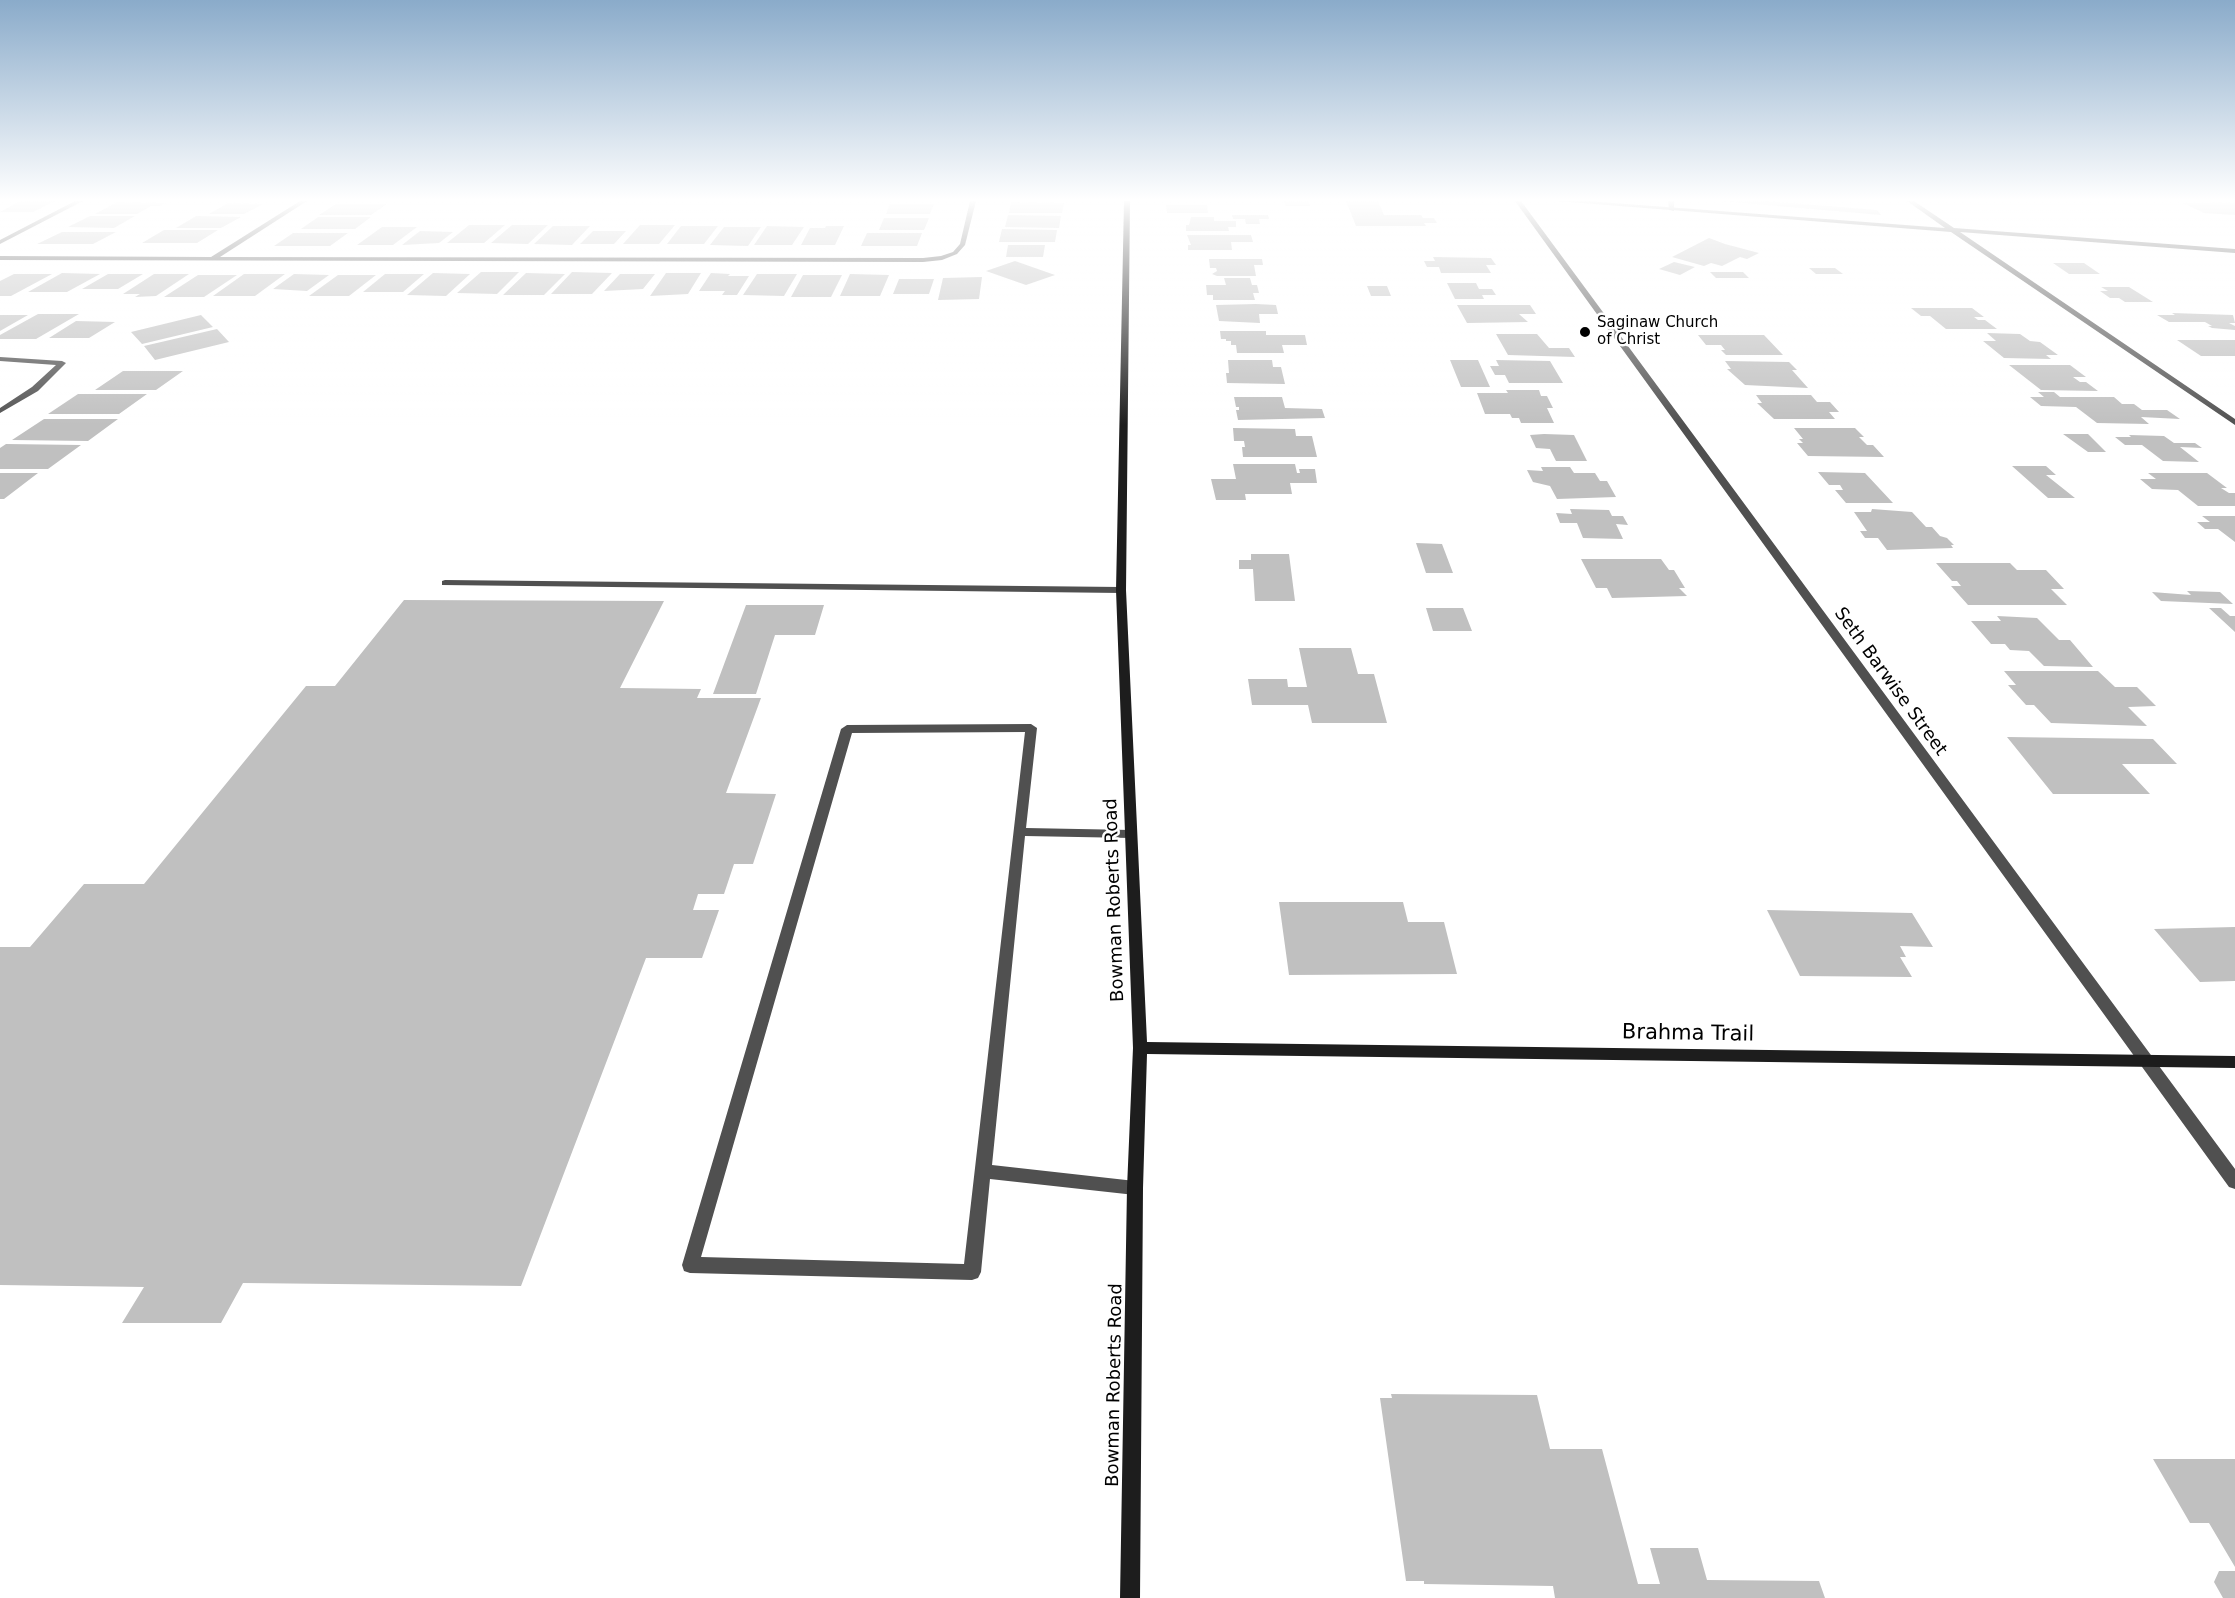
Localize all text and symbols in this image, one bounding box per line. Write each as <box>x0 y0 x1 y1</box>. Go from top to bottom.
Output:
place label: Saginaw Church of Christ <box>1597 314 1718 349</box>
marker: Saginaw Church of Christ <box>1578 325 1592 339</box>
street label: Seth Barwise Street <box>1829 604 1951 760</box>
street label: Bowman Roberts Road <box>1101 798 1129 1002</box>
street label: Brahma Trail <box>1622 1020 1754 1048</box>
street label: Bowman Roberts Road <box>1102 1283 1128 1487</box>

